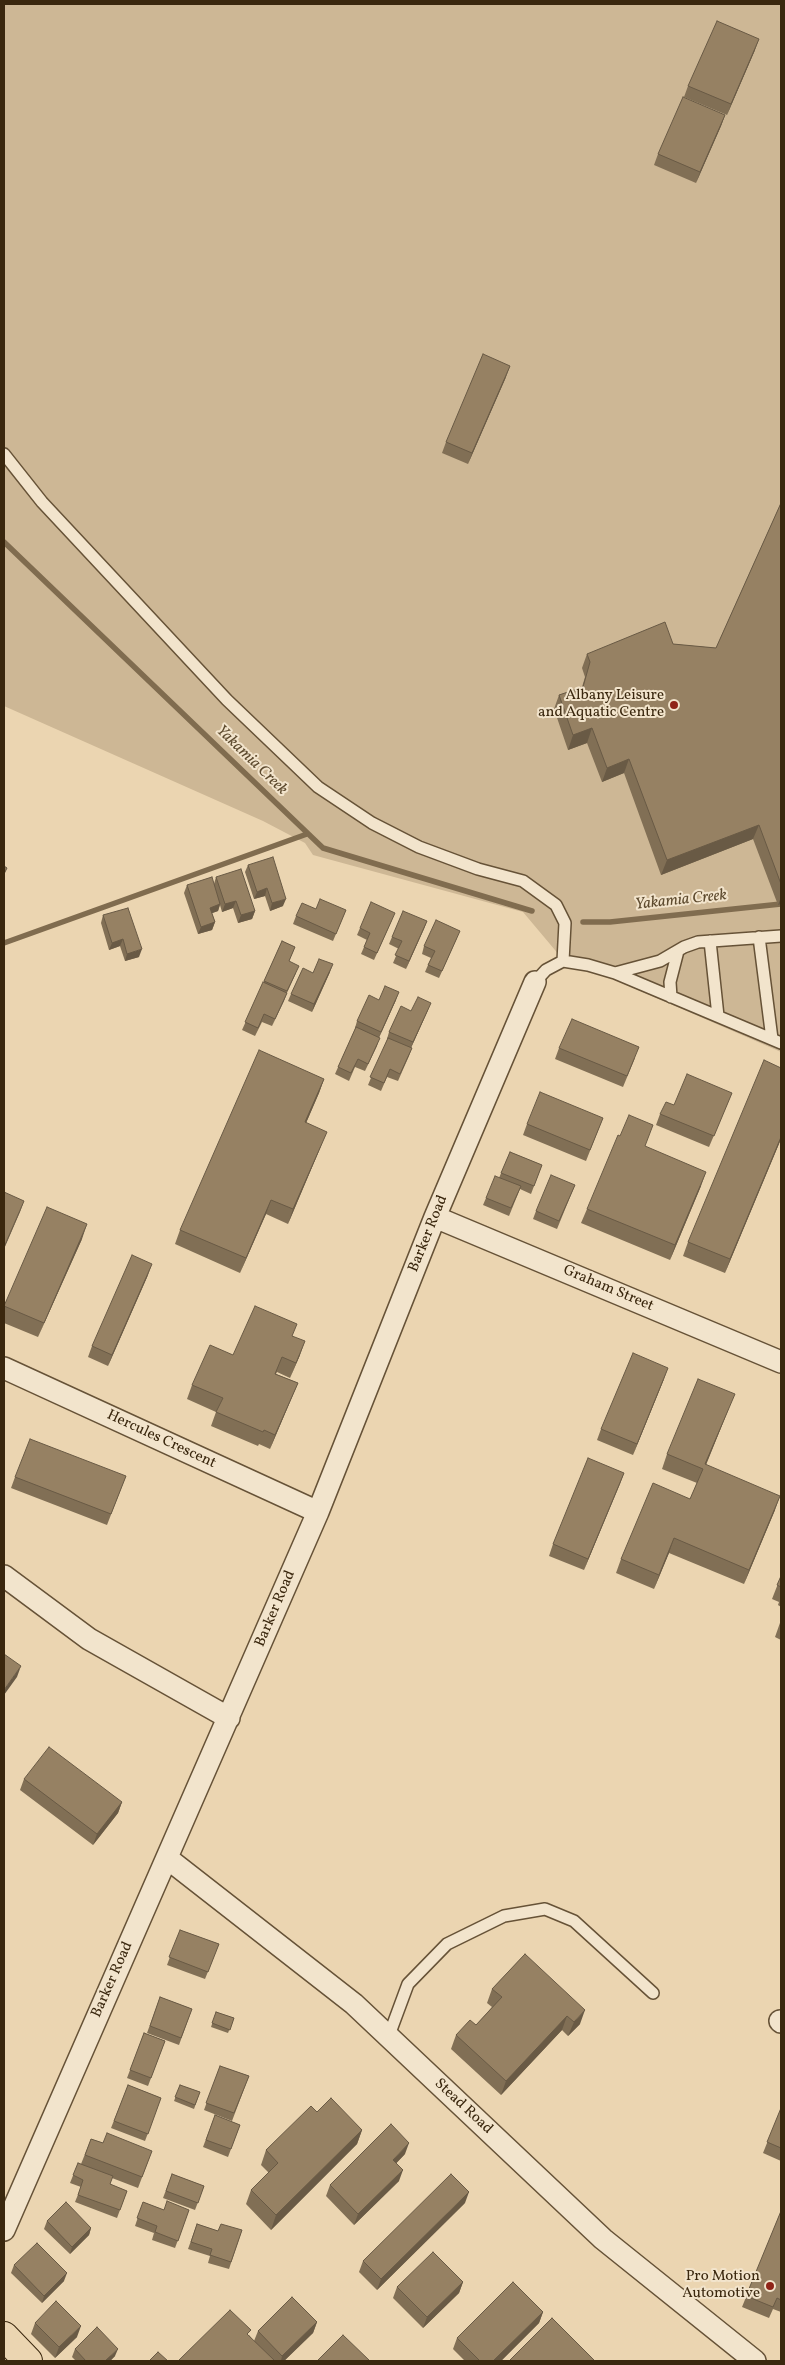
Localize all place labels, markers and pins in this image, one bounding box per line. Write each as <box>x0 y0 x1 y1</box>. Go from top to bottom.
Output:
place label: Albany Leisure and Aquatic Centre <box>538 687 664 722</box>
marker: Albany Leisure and Aquatic Centre <box>668 699 680 711</box>
place label: Pro Motion Automotive <box>682 2268 760 2303</box>
marker: Pro Motion Automotive <box>764 2280 776 2292</box>

